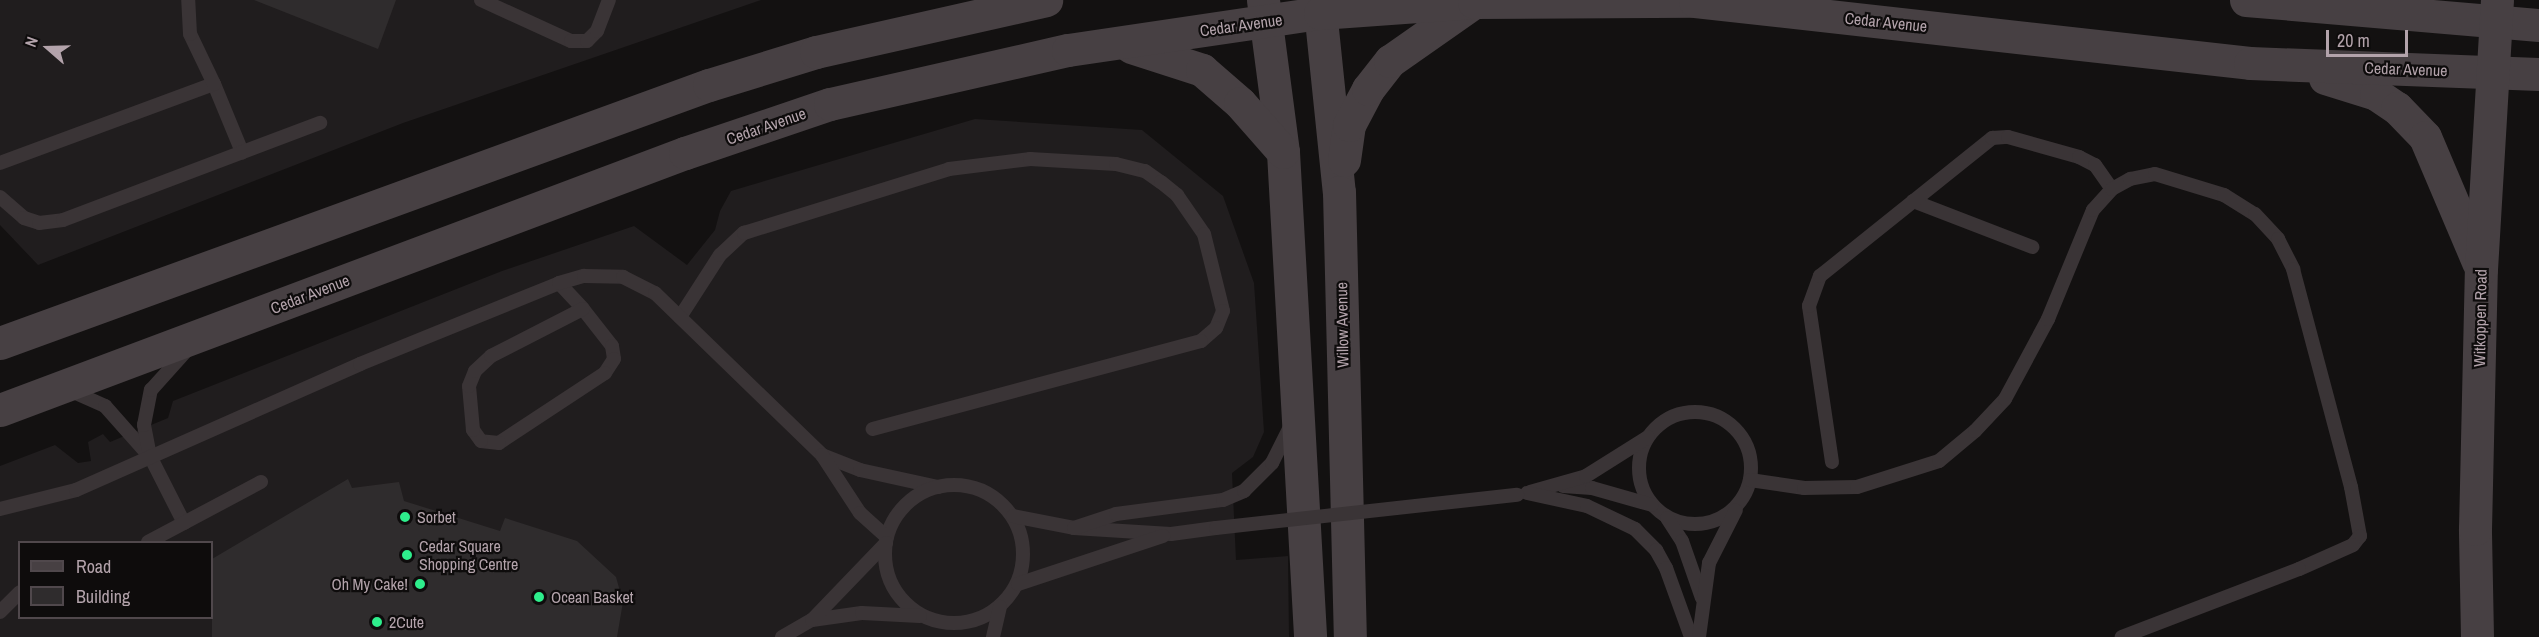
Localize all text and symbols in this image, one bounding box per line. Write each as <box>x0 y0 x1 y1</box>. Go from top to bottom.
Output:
street label: Cedar Avenue <box>1843 8 1929 36</box>
street label: Cedar Avenue <box>1198 10 1284 40</box>
north arrow <box>18 18 78 78</box>
scale bar <box>2329 18 2412 56</box>
text: 20 m <box>2337 28 2370 53</box>
text: N <box>19 34 43 50</box>
street label: Cedar Avenue <box>2364 58 2448 80</box>
street label: Cedar Avenue <box>723 103 809 149</box>
street label: Witkoppen Road <box>2470 269 2490 367</box>
street label: Cedar Avenue <box>268 270 352 318</box>
street label: Willow Avenue <box>1332 282 1352 368</box>
place label: Sorbet <box>417 507 456 527</box>
marker: Sorbet <box>398 510 412 524</box>
place label: Cedar Square Shopping Centre <box>419 536 518 574</box>
legend <box>18 541 213 619</box>
marker: Cedar Square Shopping Centre <box>400 548 414 562</box>
text: Road <box>76 554 111 579</box>
place label: Oh My Cake! <box>331 574 408 594</box>
marker: Oh My Cake! <box>413 577 427 591</box>
text: Building <box>76 584 130 609</box>
place label: Ocean Basket <box>551 587 633 607</box>
marker: Ocean Basket <box>532 590 546 604</box>
place label: 2Cute <box>389 612 424 632</box>
marker: 2Cute <box>370 615 384 629</box>

